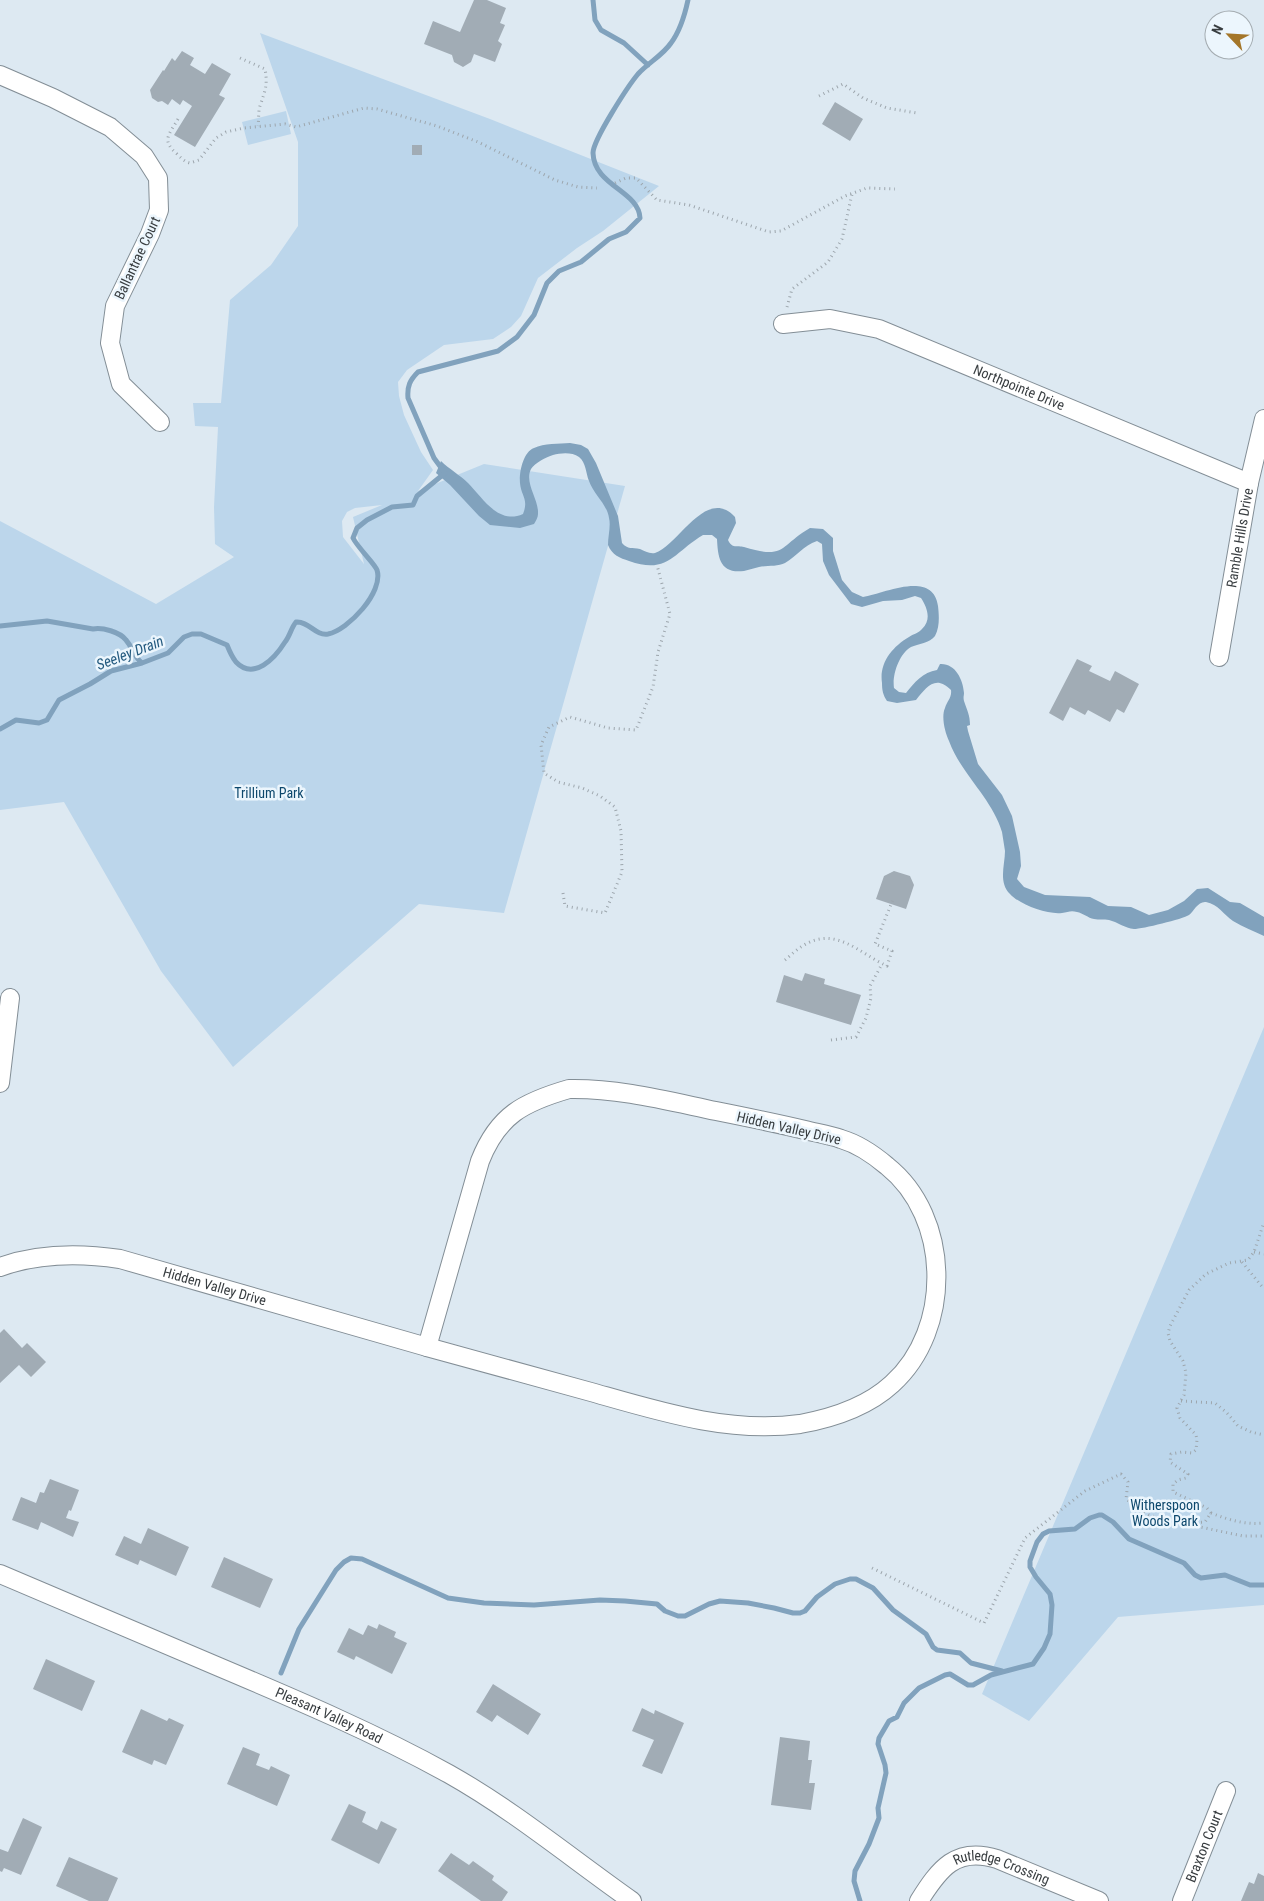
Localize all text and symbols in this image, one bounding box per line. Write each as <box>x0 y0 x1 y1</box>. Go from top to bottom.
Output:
north arrow <box>1204 10 1254 60</box>
text: N <box>1208 22 1226 37</box>
street label: Ballantrae Court <box>111 214 163 302</box>
street label: Northpointe Drive <box>971 361 1067 414</box>
street label: Ramble Hills Drive <box>1223 486 1256 589</box>
water label: Seeley Drain <box>94 632 166 674</box>
park label: Trillium Park <box>234 785 304 801</box>
street label: Hidden Valley Drive <box>735 1108 843 1148</box>
street label: Hidden Valley Drive <box>161 1264 269 1309</box>
park label: Witherspoon Woods Park <box>1130 1497 1200 1529</box>
street label: Pleasant Valley Road <box>273 1684 385 1746</box>
street label: Braxton Court <box>1182 1808 1225 1885</box>
street label: Rutledge Crossing <box>950 1847 1052 1888</box>

